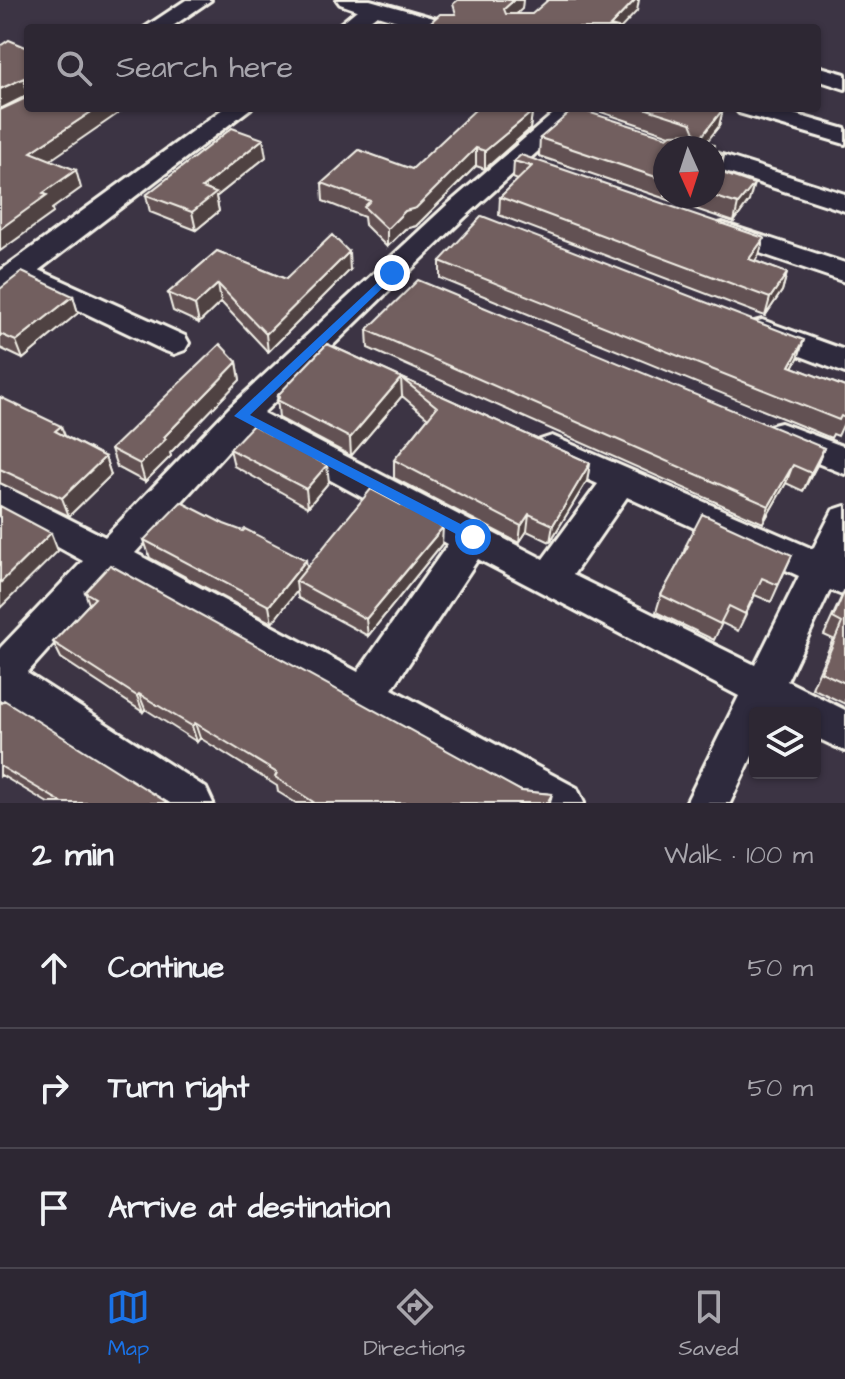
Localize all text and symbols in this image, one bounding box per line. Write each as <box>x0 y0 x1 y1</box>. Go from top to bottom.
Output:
search box <box>24 24 821 112</box>
icon: search <box>52 46 96 90</box>
text: Search here <box>116 47 293 89</box>
north arrow <box>653 136 725 208</box>
route end <box>374 255 410 291</box>
route start <box>455 519 491 555</box>
map controls <box>749 707 821 779</box>
button: layers <box>749 707 821 779</box>
text: 2 min <box>32 831 114 879</box>
text: Walk · 100 m <box>664 837 813 873</box>
icon: ahead <box>32 946 76 990</box>
text: Continue <box>108 947 224 989</box>
text: 50 m <box>748 950 813 986</box>
icon: right <box>32 1066 76 1110</box>
text: Turn right <box>108 1067 249 1109</box>
text: 50 m <box>748 1070 813 1106</box>
icon: arrive <box>32 1186 76 1230</box>
text: Arrive at destination <box>108 1187 390 1229</box>
tab: Map <box>106 1285 150 1364</box>
tab: Directions <box>363 1285 466 1364</box>
tab: Saved <box>679 1285 739 1364</box>

